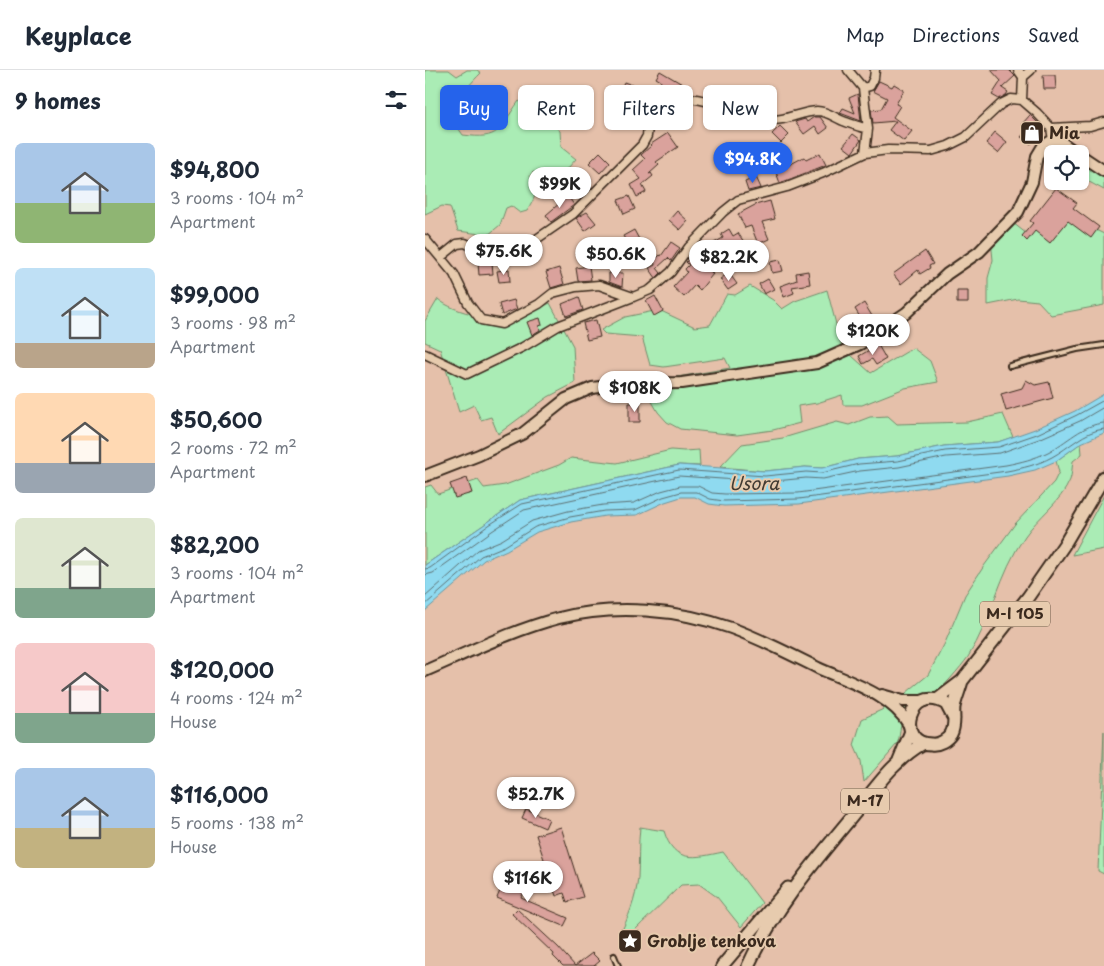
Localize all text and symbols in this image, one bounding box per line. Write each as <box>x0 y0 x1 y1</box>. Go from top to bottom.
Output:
text: Keyplace <box>25 17 132 53</box>
text: Map <box>846 21 884 48</box>
text: Directions <box>912 21 1000 48</box>
text: Saved <box>1028 21 1079 48</box>
text: 9 homes <box>15 84 101 116</box>
chip: Buy <box>440 85 508 130</box>
chip: Rent <box>518 85 594 130</box>
chip: Filters <box>604 85 693 130</box>
chip: New <box>703 85 777 130</box>
icon: filters <box>382 86 410 114</box>
shop icon: Mia <box>1019 120 1045 146</box>
place label: Mia <box>1049 120 1080 144</box>
pin: $94.8K <box>712 142 794 184</box>
map controls <box>1044 145 1089 190</box>
button: locate <box>1044 145 1089 190</box>
text: $94.8K <box>724 146 782 170</box>
text: $94,800 <box>170 153 260 185</box>
icon: home <box>55 163 115 223</box>
pin: $99K <box>530 166 590 209</box>
text: $99K <box>539 171 581 195</box>
text: 3 rooms · 104 m² <box>170 185 304 209</box>
text: Apartment <box>170 209 255 233</box>
pin: $75.6K <box>463 234 545 276</box>
pin: $50.6K <box>575 236 657 279</box>
text: $75.6K <box>476 238 532 262</box>
pin: $82.2K <box>688 240 770 282</box>
text: $50.6K <box>586 241 646 265</box>
text: $82.2K <box>700 244 758 268</box>
text: $99,000 <box>170 278 259 310</box>
icon: home <box>55 288 115 348</box>
text: 3 rooms · 98 m² <box>170 310 296 334</box>
pin: $120K <box>838 314 908 356</box>
text: $120K <box>847 318 899 342</box>
text: Apartment <box>170 334 255 358</box>
pin: $108K <box>600 370 670 413</box>
text: $108K <box>609 375 661 399</box>
text: $50,600 <box>170 403 262 435</box>
icon: home <box>55 413 115 473</box>
text: 2 rooms · 72 m² <box>170 435 297 459</box>
text: Apartment <box>170 459 255 483</box>
water label: Usora <box>729 469 780 496</box>
text: $82,200 <box>170 528 259 560</box>
icon: home <box>55 538 115 598</box>
text: 3 rooms · 104 m² <box>170 560 304 584</box>
text: Apartment <box>170 584 255 608</box>
road number: M-I 105 <box>980 602 1050 626</box>
text: $120,000 <box>170 653 274 685</box>
icon: home <box>55 663 115 723</box>
text: 4 rooms · 124 m² <box>170 685 303 709</box>
text: House <box>170 709 217 733</box>
pin: $52.7K <box>495 776 577 819</box>
text: $116,000 <box>170 778 268 810</box>
text: $52.7K <box>508 781 564 805</box>
icon: home <box>55 788 115 848</box>
road number: M-17 <box>841 788 889 814</box>
text: 5 rooms · 138 m² <box>170 810 304 834</box>
text: House <box>170 834 217 858</box>
pin: $116K <box>493 860 563 903</box>
text: $116K <box>504 865 552 889</box>
place icon: Groblje tenkova <box>617 928 643 954</box>
place label: Groblje tenkova <box>647 928 776 952</box>

